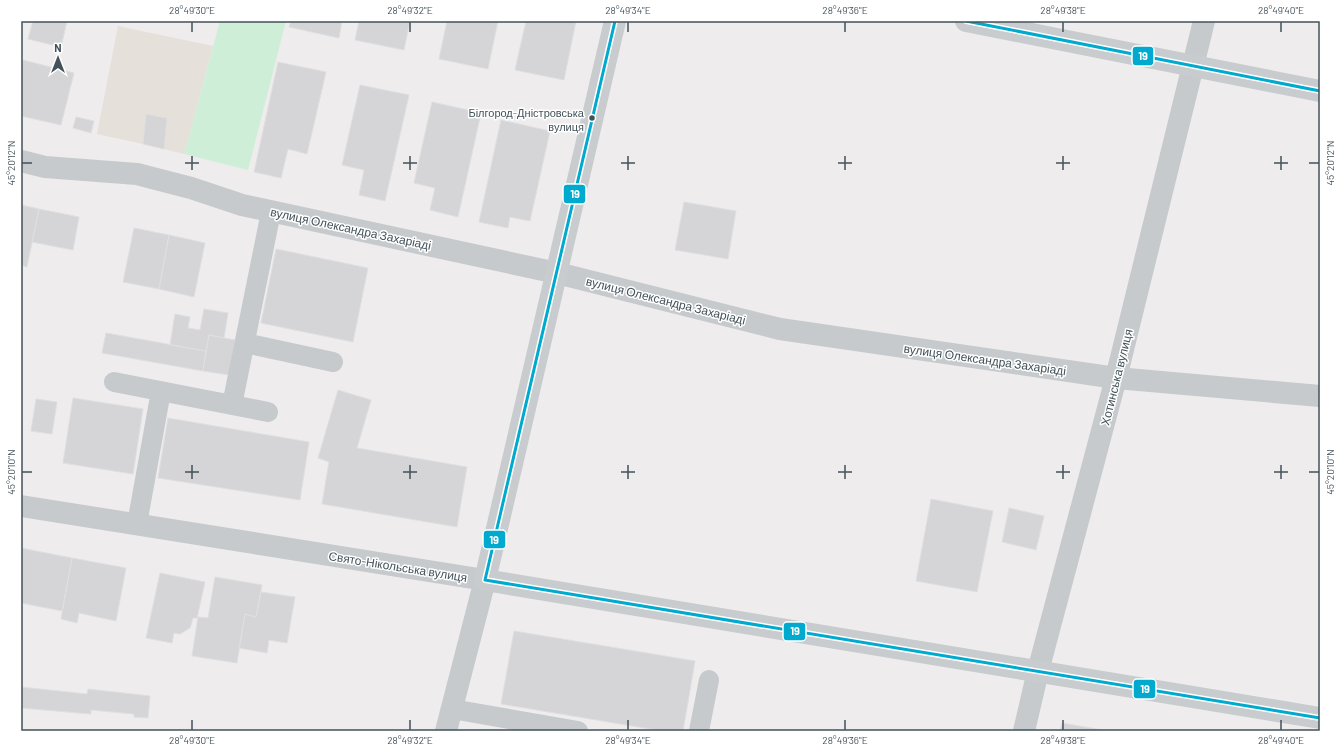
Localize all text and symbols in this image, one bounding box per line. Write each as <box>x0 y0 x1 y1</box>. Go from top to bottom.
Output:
text: 28°49'30"E <box>169 4 215 16</box>
text: 28°49'32"E <box>387 4 433 16</box>
text: 28°49'34"E <box>605 4 651 16</box>
text: 28°49'36"E <box>822 4 868 16</box>
text: 28°49'38"E <box>1040 4 1086 16</box>
text: 28°49'40"E <box>1258 4 1304 16</box>
north arrow <box>38 38 78 78</box>
text: N <box>54 41 62 54</box>
line badge: 19 <box>1132 46 1154 66</box>
text: 19 <box>1138 49 1148 62</box>
place label: Білгород-Дністровська вулиця <box>468 106 585 133</box>
marker: Білгород-Дністровська вулиця <box>587 113 597 123</box>
text: 45°20'12"N <box>5 140 17 186</box>
text: 45°20'12"N <box>1324 140 1336 186</box>
line badge: 19 <box>563 184 586 204</box>
text: 19 <box>570 187 580 200</box>
street label: вулиця Олександра Захаріаді <box>269 204 433 253</box>
street label: вулиця Олександра Захаріаді <box>585 273 747 328</box>
street label: Хотинська вулиця <box>1097 327 1136 427</box>
street label: вулиця Олександра Захаріаді <box>903 341 1067 378</box>
text: 45°20'10"N <box>5 449 17 495</box>
text: 45°20'10"N <box>1324 449 1336 495</box>
line badge: 19 <box>483 530 506 549</box>
text: 19 <box>489 533 499 546</box>
street label: Свято-Нікольська вулиця <box>327 548 468 585</box>
line badge: 19 <box>783 622 806 641</box>
text: 19 <box>790 624 800 637</box>
line badge: 19 <box>1133 679 1156 699</box>
text: 19 <box>1140 682 1150 695</box>
text: 28°49'30"E <box>169 734 215 746</box>
text: 28°49'32"E <box>387 734 433 746</box>
text: 28°49'34"E <box>605 734 651 746</box>
text: 28°49'36"E <box>822 734 868 746</box>
text: 28°49'38"E <box>1040 734 1086 746</box>
text: 28°49'40"E <box>1258 734 1304 746</box>

